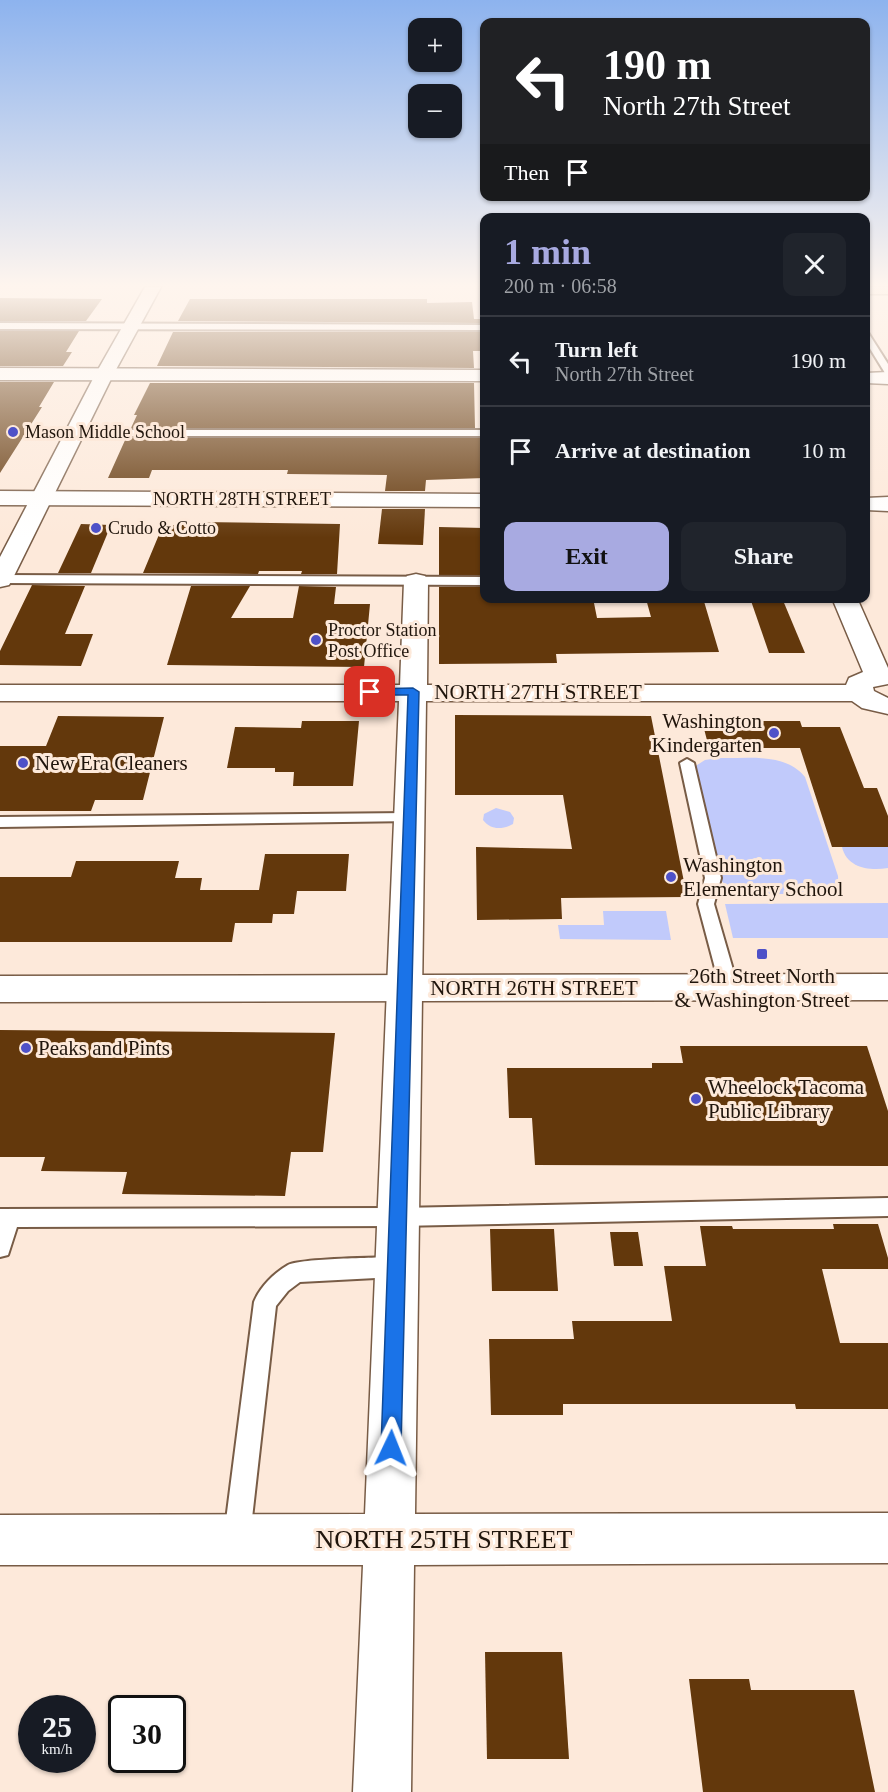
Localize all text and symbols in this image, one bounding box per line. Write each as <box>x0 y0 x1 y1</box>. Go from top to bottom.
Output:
map controls <box>408 18 462 138</box>
button: + <box>408 18 462 72</box>
icon: left <box>504 42 582 120</box>
text: 190 m <box>603 42 712 88</box>
button: − <box>408 84 462 138</box>
text: North 27th Street <box>603 91 790 121</box>
icon: arrive <box>561 156 594 189</box>
text: Then <box>504 160 549 185</box>
text: 1 min <box>504 232 591 272</box>
button: close <box>783 233 846 296</box>
text: 200 m · 06:58 <box>504 275 617 297</box>
text: Turn left <box>555 337 638 362</box>
icon: left <box>504 345 537 378</box>
text: 190 m <box>790 348 846 373</box>
text: North 27th Street <box>555 363 694 385</box>
place label: Mason Middle School <box>25 422 185 442</box>
marker: Mason Middle School <box>6 425 20 439</box>
icon: arrive <box>504 435 537 468</box>
text: Arrive at destination <box>555 438 751 463</box>
text: 10 m <box>801 438 846 463</box>
street label: NORTH 28TH STREET <box>153 489 331 509</box>
place label: Crudo & Cotto <box>108 518 216 538</box>
marker: Crudo & Cotto <box>89 521 103 535</box>
button: Exit <box>504 522 669 591</box>
button: Share <box>681 522 846 591</box>
place label: Proctor Station Post Office <box>328 620 437 661</box>
marker: Proctor Station Post Office <box>309 633 323 647</box>
pin <box>344 666 395 717</box>
icon: arrive <box>353 675 386 708</box>
street label: NORTH 27TH STREET <box>434 680 642 704</box>
place label: Washington Kindergarten <box>652 709 762 757</box>
marker: Washington Kindergarten <box>767 726 781 740</box>
place label: New Era Cleaners <box>35 751 188 775</box>
marker: New Era Cleaners <box>16 756 30 770</box>
place label: Washington Elementary School <box>683 853 844 901</box>
marker: Washington Elementary School <box>664 870 678 884</box>
marker: 26th Street North & Washington Street <box>755 947 769 961</box>
place label: 26th Street North & Washington Street <box>674 964 850 1012</box>
street label: NORTH 26TH STREET <box>430 976 638 1000</box>
place label: Peaks and Pints <box>38 1036 170 1060</box>
marker: Peaks and Pints <box>19 1041 33 1055</box>
place label: Wheelock Tacoma Public Library <box>708 1075 865 1123</box>
marker: Wheelock Tacoma Public Library <box>689 1092 703 1106</box>
position arrow <box>359 1416 423 1480</box>
street label: NORTH 25TH STREET <box>316 1525 573 1554</box>
speed limit sign: 30 <box>108 1695 186 1773</box>
text: 25 <box>42 1710 72 1743</box>
text: km/h <box>42 1741 72 1757</box>

